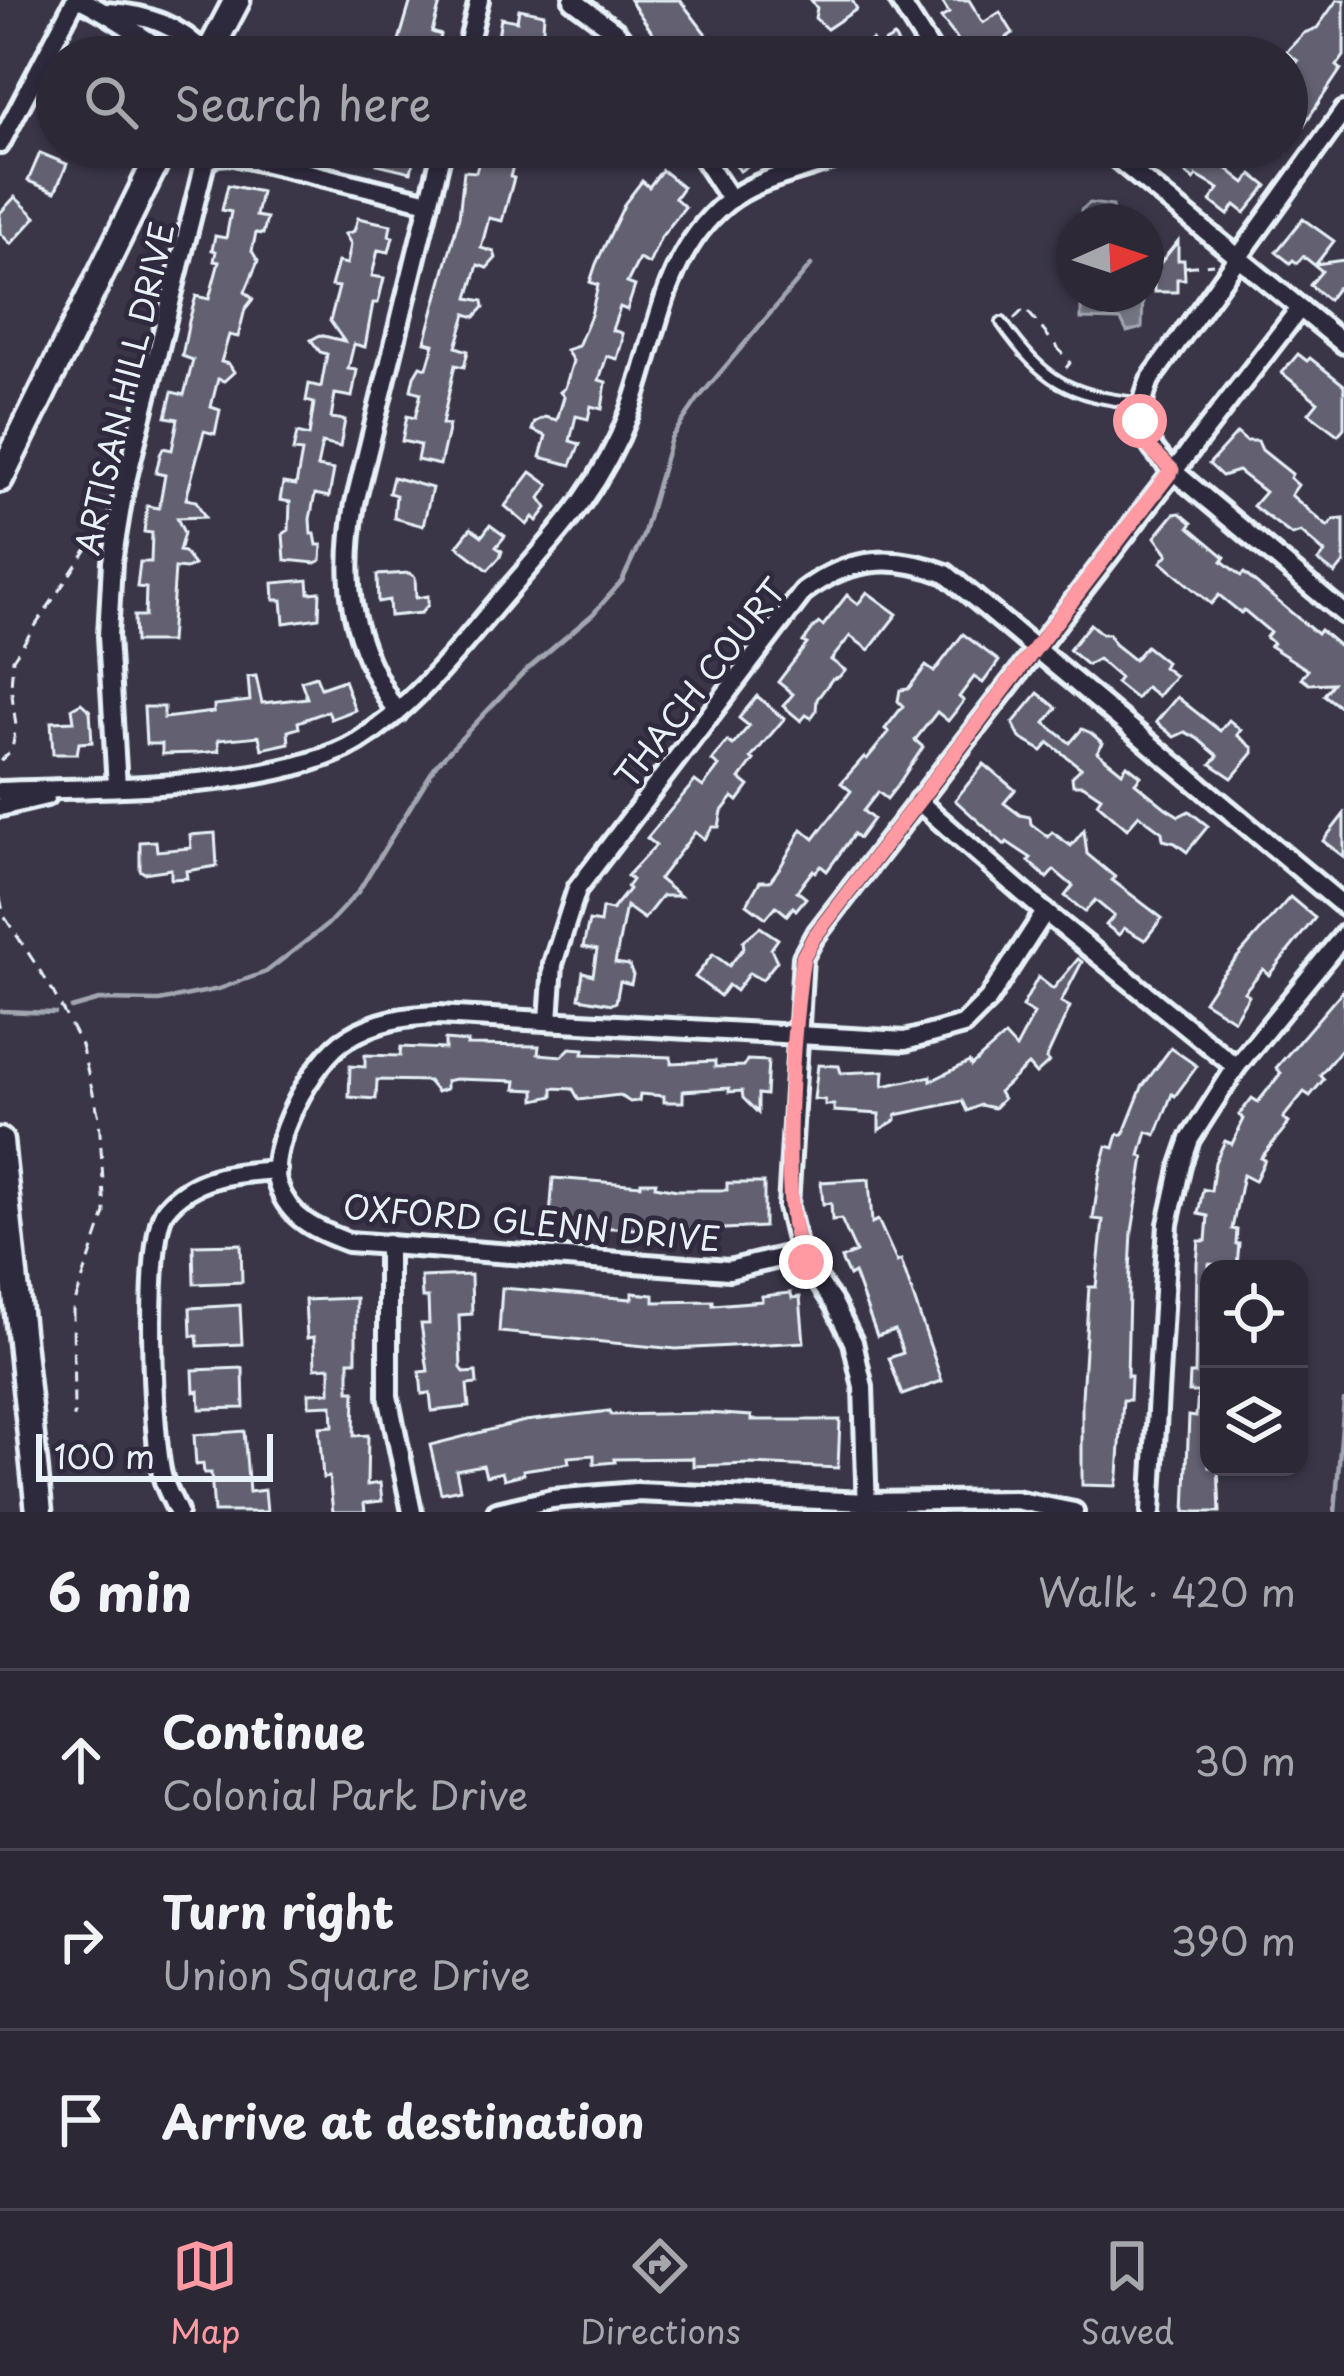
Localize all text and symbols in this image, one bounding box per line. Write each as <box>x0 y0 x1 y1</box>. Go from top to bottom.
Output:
search box <box>36 36 1308 168</box>
text: Search here <box>174 68 431 136</box>
icon: search <box>78 69 144 135</box>
north arrow <box>1056 204 1164 312</box>
street label: ARTISAN HILL DRIVE <box>60 217 186 559</box>
route start <box>1113 394 1167 448</box>
street label: THACH COURT <box>601 566 797 797</box>
street label: OXFORD GLENN DRIVE <box>341 1180 723 1262</box>
route end <box>779 1235 833 1289</box>
map controls <box>1200 1260 1308 1476</box>
button: locate <box>1200 1260 1308 1368</box>
button: layers <box>1200 1368 1308 1476</box>
scale bar <box>36 1428 273 1481</box>
text: 100 m <box>54 1430 155 1480</box>
text: 6 min <box>48 1552 192 1629</box>
text: Walk · 420 m <box>1038 1561 1296 1620</box>
text: Continue <box>162 1696 365 1764</box>
icon: ahead <box>48 1727 114 1793</box>
text: 30 m <box>1193 1730 1296 1789</box>
text: Colonial Park Drive <box>162 1764 528 1823</box>
text: Turn right <box>162 1876 394 1944</box>
icon: right <box>48 1907 114 1973</box>
text: 390 m <box>1171 1910 1296 1969</box>
text: Union Square Drive <box>162 1944 531 2003</box>
text: Arrive at destination <box>162 2086 645 2154</box>
icon: arrive <box>48 2087 114 2153</box>
tab: Map <box>170 2233 240 2355</box>
tab: Directions <box>580 2233 741 2355</box>
tab: Saved <box>1080 2233 1174 2355</box>

